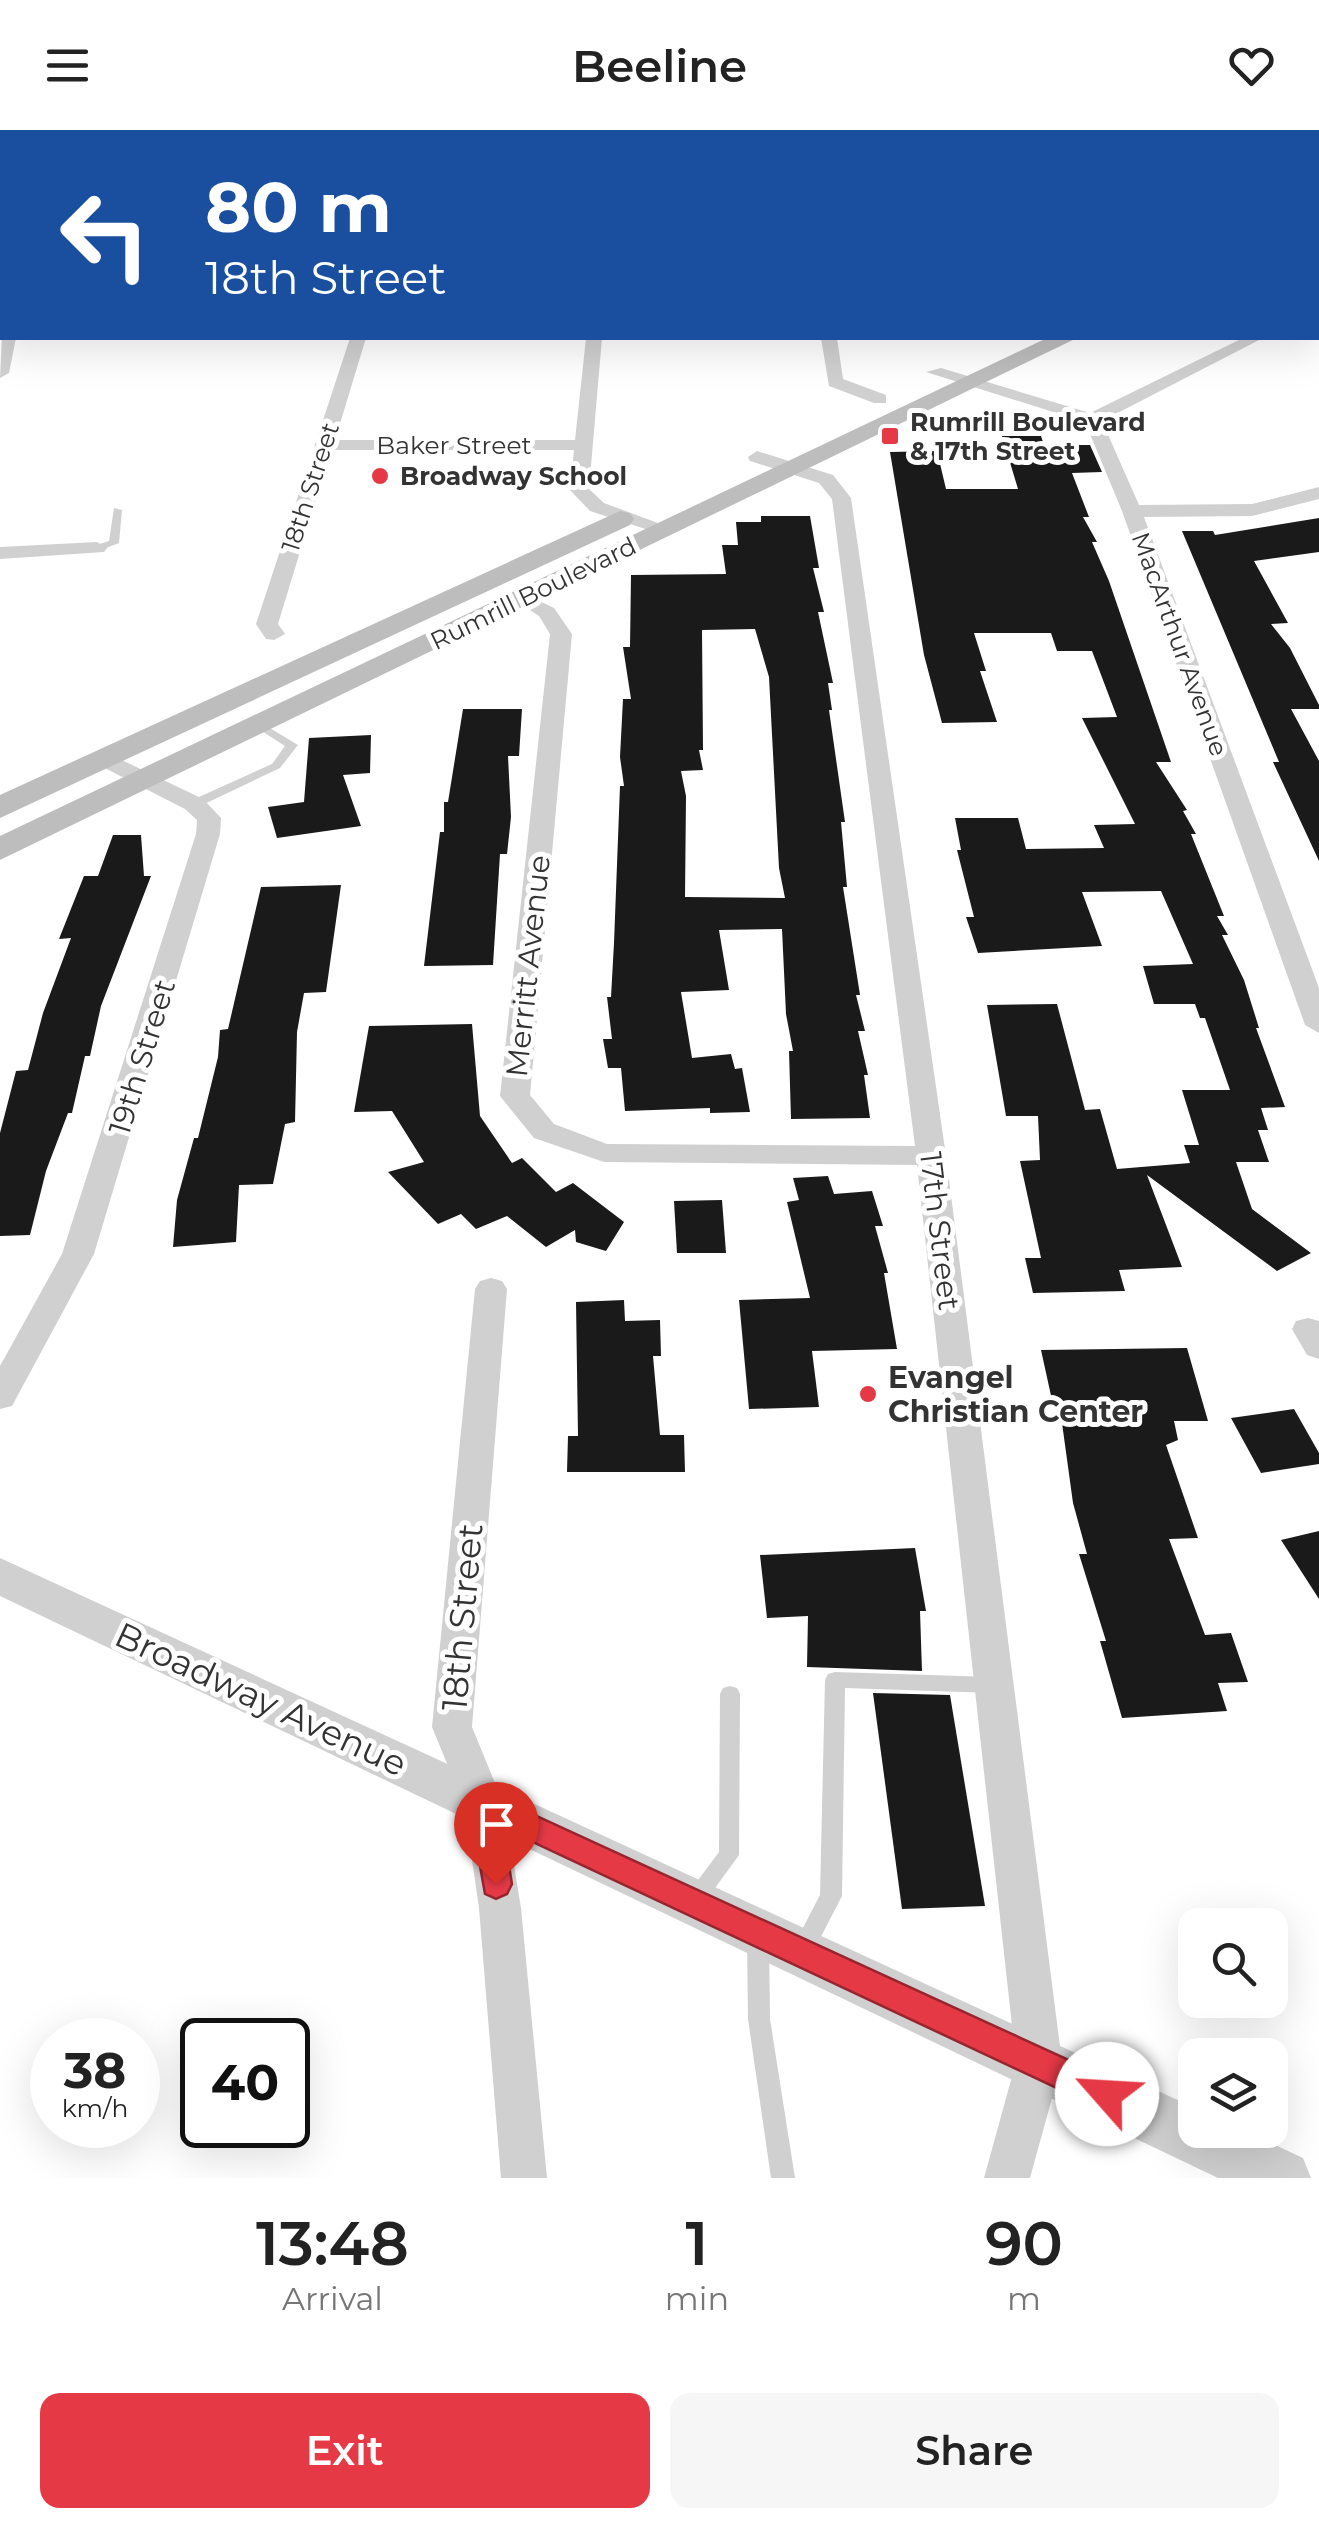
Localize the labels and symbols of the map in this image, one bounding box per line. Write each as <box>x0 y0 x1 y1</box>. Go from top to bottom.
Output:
place label: Rumrill Boulevard & 17th Street <box>910 407 1146 466</box>
street label: 18th Street <box>275 419 345 555</box>
marker: Rumrill Boulevard & 17th Street <box>879 425 901 447</box>
street label: Baker Street <box>376 430 532 460</box>
place label: Broadway School <box>400 461 627 491</box>
marker: Broadway School <box>369 465 391 487</box>
street label: MacArthur Avenue <box>1126 528 1234 760</box>
street label: Rumrill Boulevard <box>425 530 641 656</box>
street label: Merritt Avenue <box>498 853 558 1079</box>
street label: 19th Street <box>101 975 183 1139</box>
street label: 17th Street <box>912 1150 968 1312</box>
place label: Evangel Christian Center <box>888 1359 1143 1430</box>
marker: Evangel Christian Center <box>857 1383 879 1405</box>
street label: 18th Street <box>432 1522 492 1712</box>
street label: Broadway Avenue <box>109 1613 413 1785</box>
pin <box>454 1782 539 1885</box>
speed limit sign: 40 <box>180 2018 310 2148</box>
position arrow <box>1055 2042 1159 2146</box>

